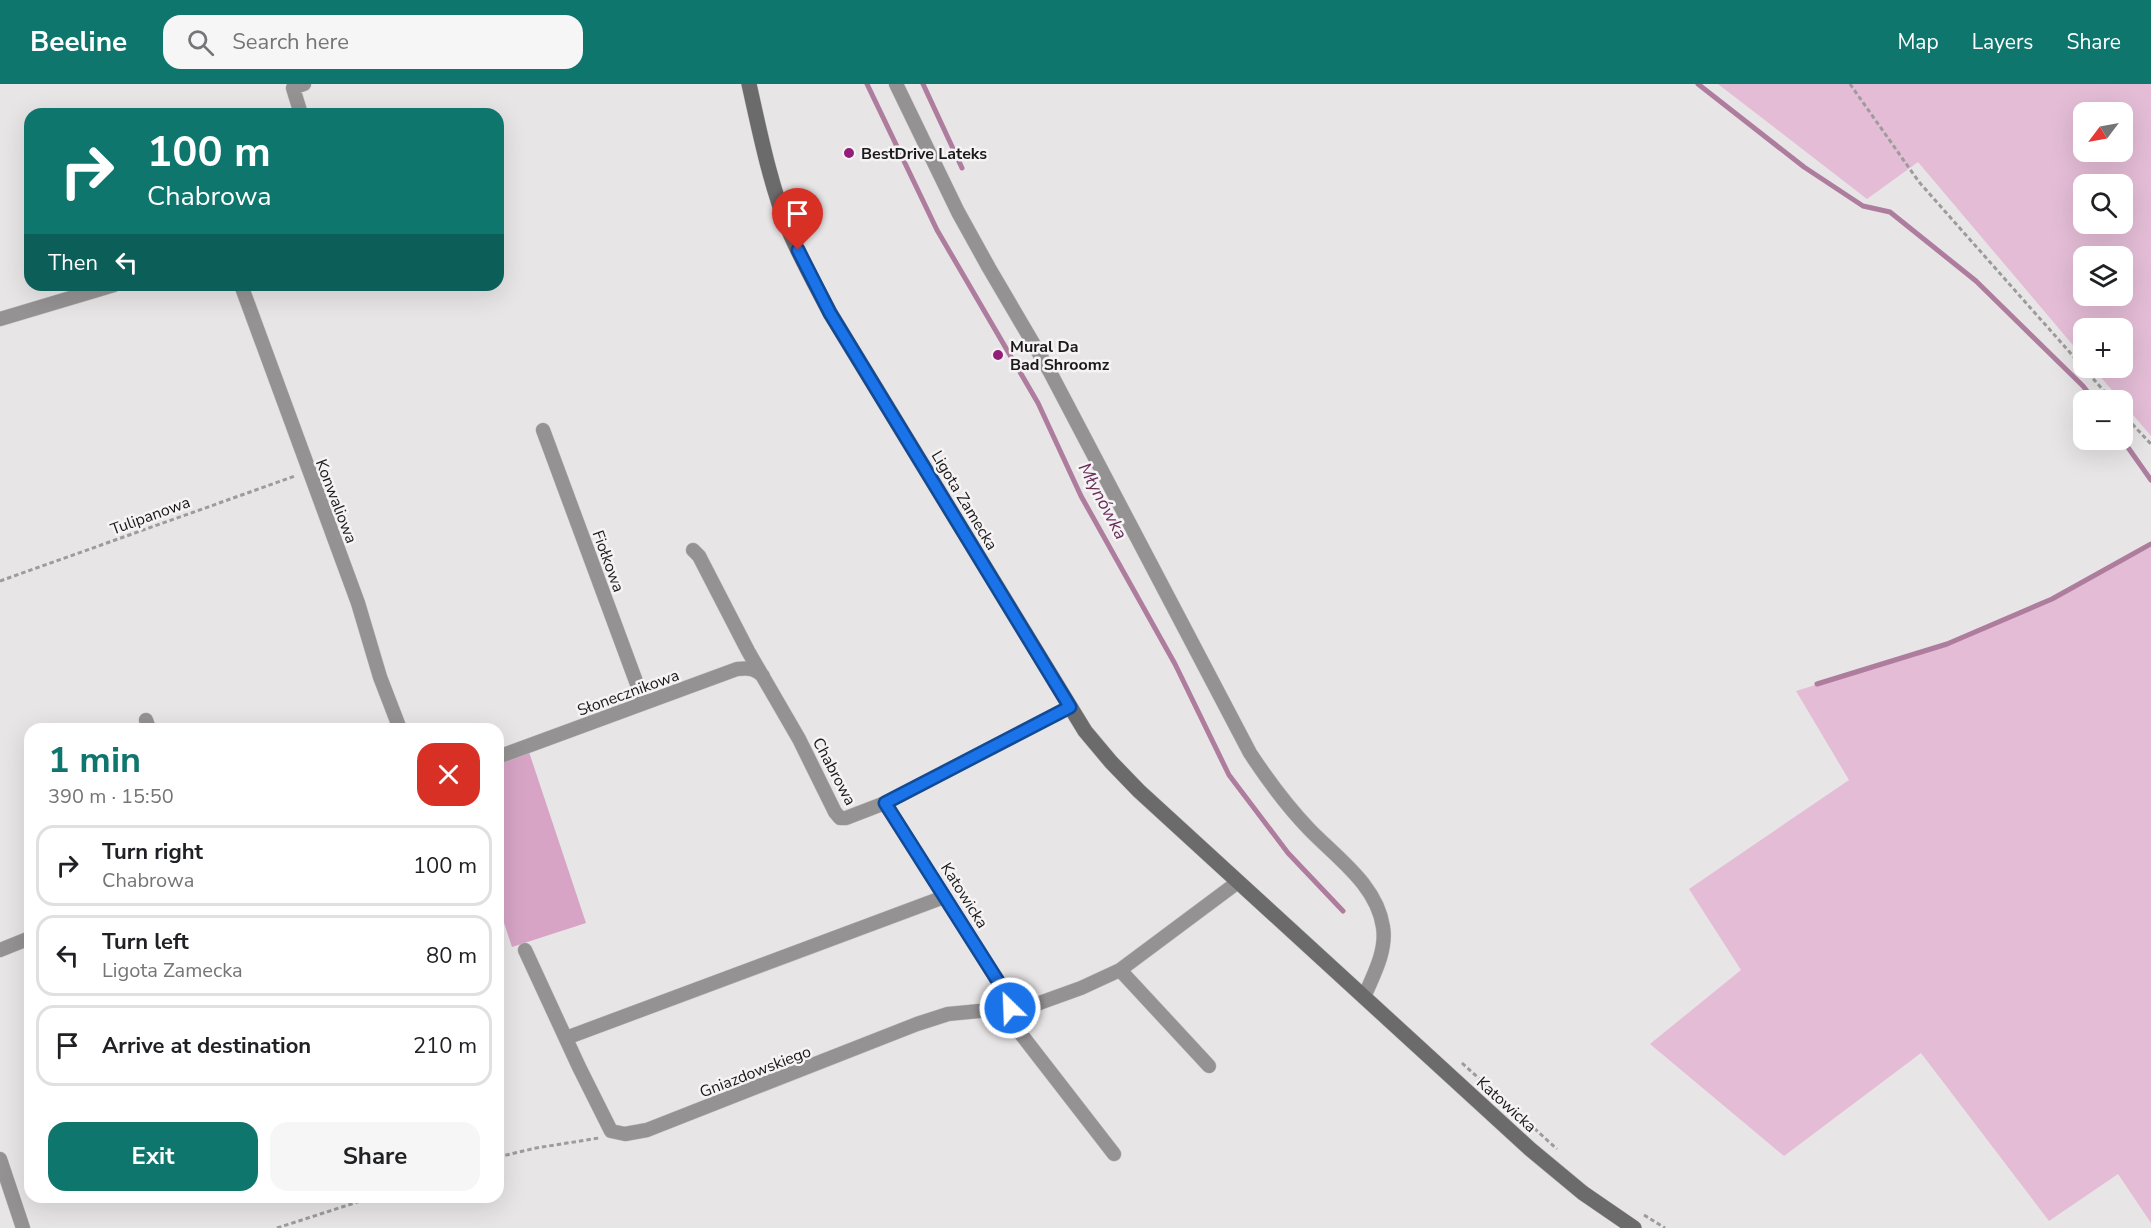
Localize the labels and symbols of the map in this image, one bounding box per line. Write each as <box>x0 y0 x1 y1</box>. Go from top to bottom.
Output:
north arrow <box>2073 102 2133 162</box>
place label: BestDrive Lateks <box>861 143 987 165</box>
marker: BestDrive Lateks <box>842 146 856 160</box>
pin <box>772 188 823 250</box>
place label: Mural Da Bad Shroomz <box>1010 336 1110 376</box>
marker: Mural Da Bad Shroomz <box>991 348 1005 362</box>
street label: Ligota Zamecka <box>926 447 1003 554</box>
street label: Konwaliowa <box>310 456 362 547</box>
water label: Młynówka <box>1073 459 1133 543</box>
street label: Tulipanowa <box>107 491 193 541</box>
street label: Fiołkowa <box>587 527 629 595</box>
street label: Słonecznikowa <box>574 664 682 722</box>
street label: Chabrowa <box>807 734 861 809</box>
street label: Katowicka <box>935 858 993 933</box>
position arrow <box>978 976 1042 1040</box>
street label: Gniazdowskiego <box>696 1041 814 1103</box>
street label: Katowicka <box>1472 1072 1541 1138</box>

